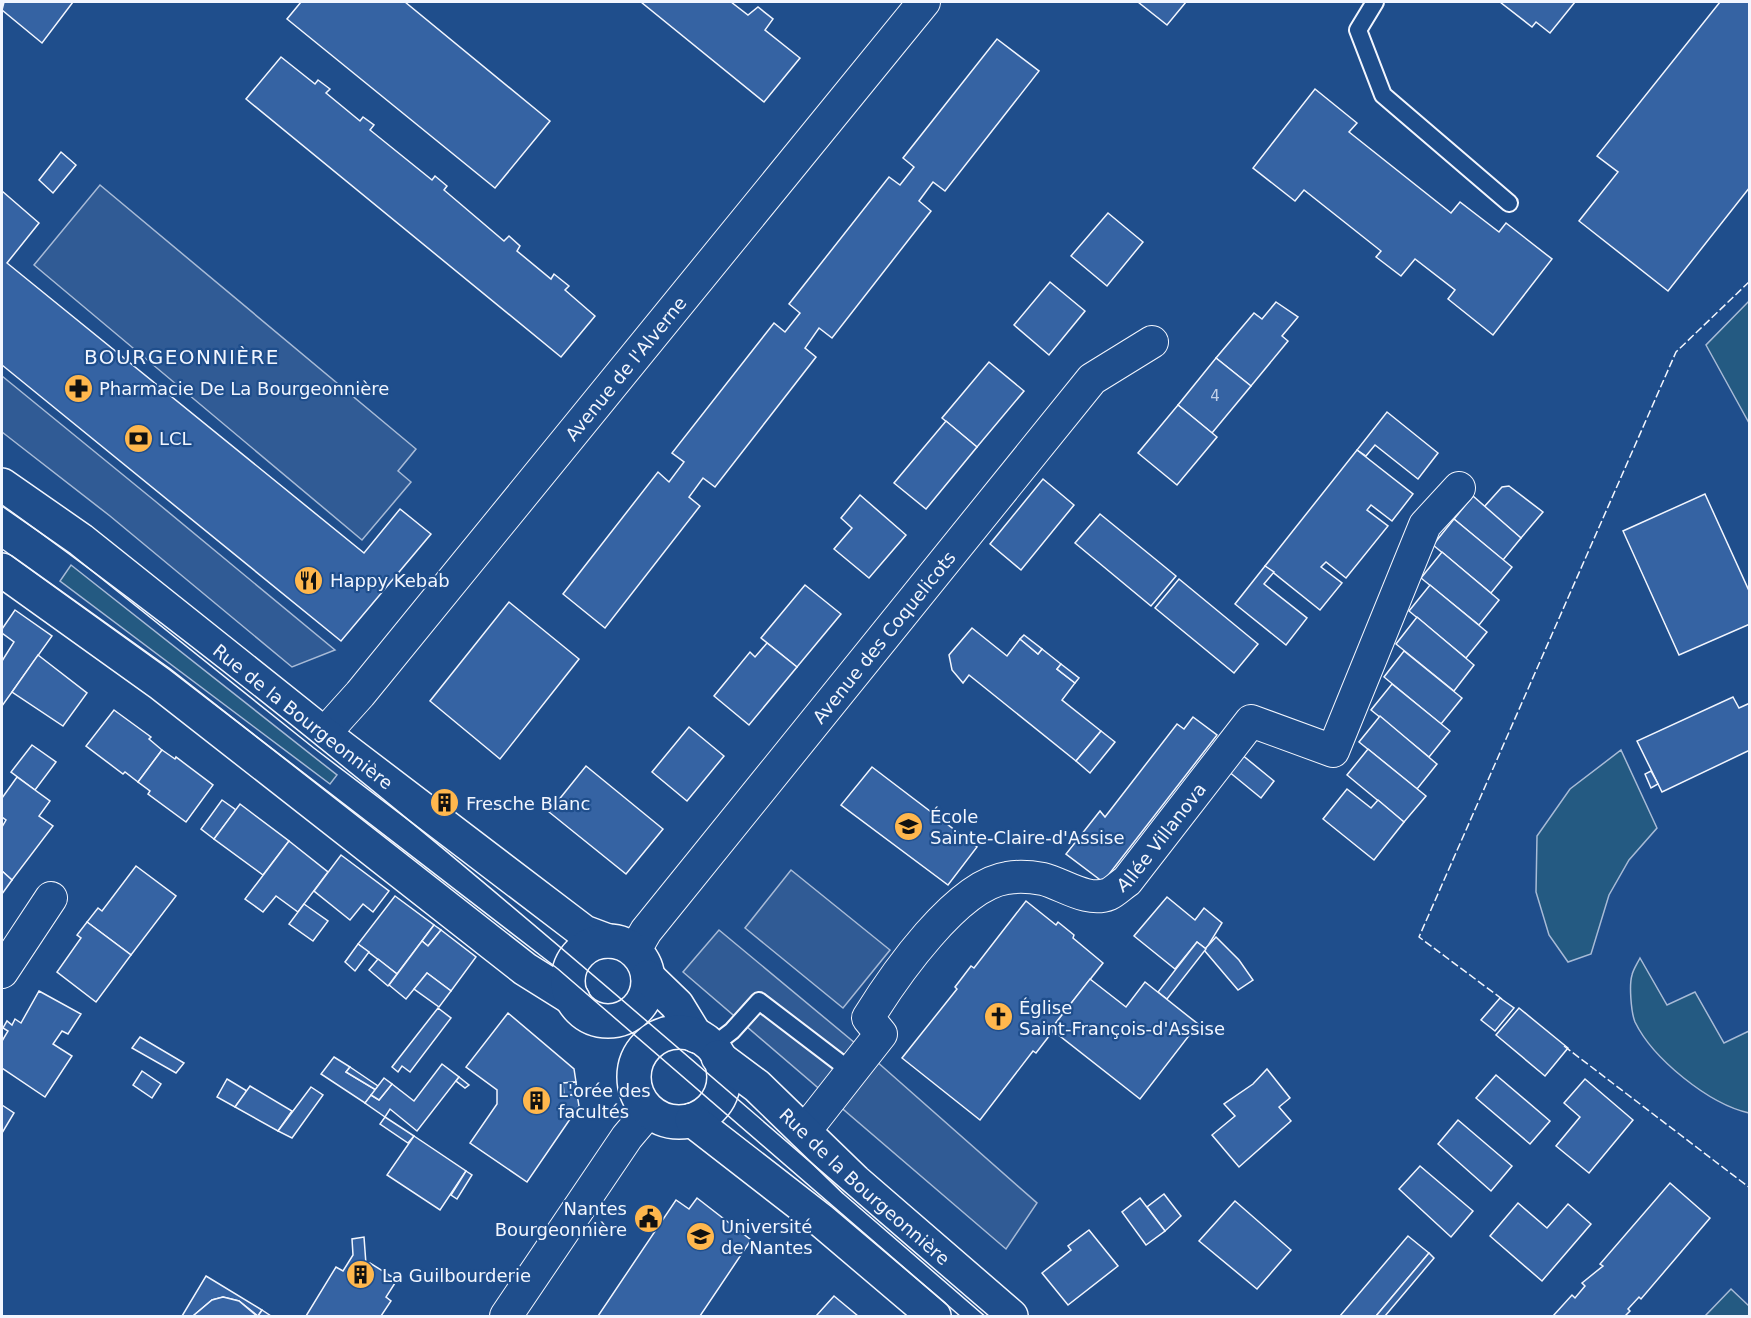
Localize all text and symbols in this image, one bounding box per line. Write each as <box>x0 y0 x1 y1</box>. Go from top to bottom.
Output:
street label: Avenue de l'Alverne <box>561 292 690 445</box>
district label: BOURGEONNIÈRE <box>84 345 280 369</box>
pharmacy icon: Pharmacie De La Bourgeonnière <box>62 372 94 404</box>
place label: Pharmacie De La Bourgeonnière <box>99 378 389 399</box>
house number: 4 <box>1210 387 1220 405</box>
bank icon: LCL <box>122 422 154 454</box>
place label: LCL <box>159 428 192 449</box>
street label: Avenue des Coquelicots <box>808 547 959 727</box>
restaurant icon: Happy Kebab <box>293 564 325 596</box>
place label: Happy Kebab <box>330 570 450 591</box>
street label: Rue de la Bourgeonnière <box>209 639 397 793</box>
street label: Allée Villanova <box>1112 778 1210 896</box>
building icon: Fresche Blanc <box>429 787 461 819</box>
place label: Fresche Blanc <box>466 793 590 814</box>
place label: École Sainte-Claire-d'Assise <box>930 806 1125 848</box>
school or university icon: École Sainte-Claire-d'Assise <box>893 810 925 842</box>
place label: Église Saint-François-d'Assise <box>1019 997 1225 1039</box>
church icon: Église Saint-François-d'Assise <box>982 1001 1014 1033</box>
place label: L'orée des facultés <box>558 1080 651 1122</box>
building icon: L'orée des facultés <box>521 1084 553 1116</box>
street label: Rue de la Bourgeonnière <box>776 1104 954 1269</box>
place label: Nantes Bourgeonnière <box>495 1198 627 1240</box>
public building icon: Nantes Bourgeonnière <box>632 1202 664 1234</box>
place label: Université de Nantes <box>721 1216 813 1258</box>
school or university icon: Université de Nantes <box>684 1220 716 1252</box>
building icon: La Guilbourderie <box>345 1259 377 1291</box>
place label: La Guilbourderie <box>382 1265 531 1286</box>

